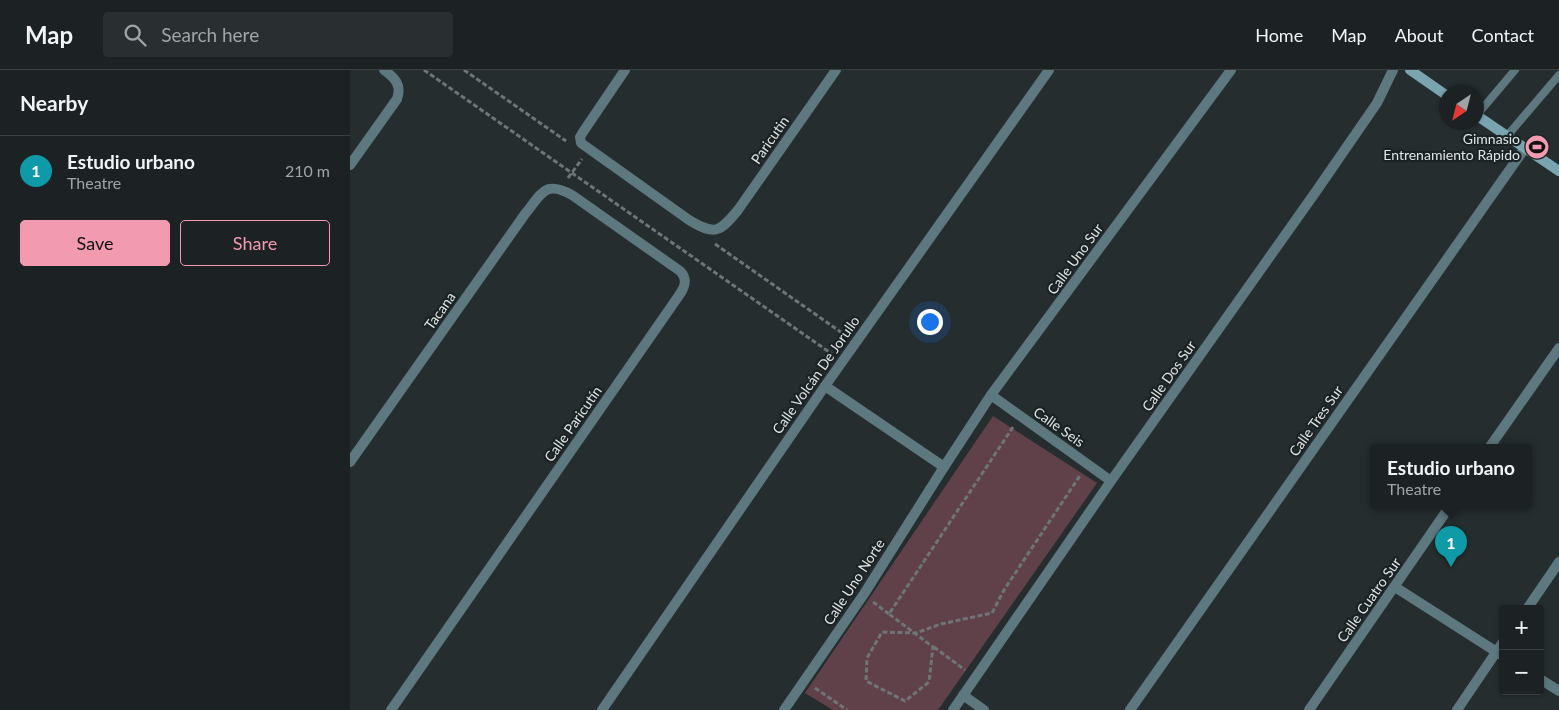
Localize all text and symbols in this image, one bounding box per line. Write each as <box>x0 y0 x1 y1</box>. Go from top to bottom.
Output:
search box <box>103 12 453 57</box>
text: Map <box>25 20 73 49</box>
icon: search <box>121 21 149 49</box>
text: Search here <box>161 23 259 46</box>
text: Home <box>1255 24 1303 46</box>
text: Map <box>1331 24 1367 46</box>
text: About <box>1395 24 1444 46</box>
text: Contact <box>1472 24 1534 46</box>
north arrow <box>1439 85 1484 130</box>
text: Nearby <box>20 90 88 115</box>
street label: Paricutin <box>747 113 792 167</box>
place label: Gimnasio Entrenamiento Rápido <box>1383 130 1520 163</box>
sports icon: Gimnasio Entrenamiento Rápido <box>1524 134 1550 160</box>
text: Estudio urbano <box>67 150 195 173</box>
text: 1 <box>31 161 41 180</box>
text: 210 m <box>285 161 330 180</box>
text: Theatre <box>67 173 121 192</box>
button: Save <box>20 220 170 266</box>
button: Share <box>180 220 330 266</box>
street label: Calle Uno Sur <box>1043 220 1106 298</box>
street label: Tacana <box>421 289 459 333</box>
your location <box>917 309 943 335</box>
street label: Calle Volcán De Jorullo <box>768 312 863 437</box>
street label: Calle Dos Sur <box>1138 337 1199 414</box>
street label: Calle Tres Sur <box>1285 382 1346 459</box>
street label: Calle Paricutín <box>540 383 605 465</box>
street label: Calle Seis <box>1031 403 1088 450</box>
popup <box>1370 444 1532 509</box>
text: Estudio urbano <box>1387 456 1515 479</box>
text: Theatre <box>1387 479 1441 498</box>
pin: 1 <box>1435 526 1467 567</box>
street label: Calle Uno Norte <box>819 535 888 628</box>
street label: Calle Cuatro Sur <box>1333 554 1404 645</box>
map controls <box>1499 605 1544 695</box>
button: + <box>1499 605 1544 650</box>
button: − <box>1499 650 1544 695</box>

